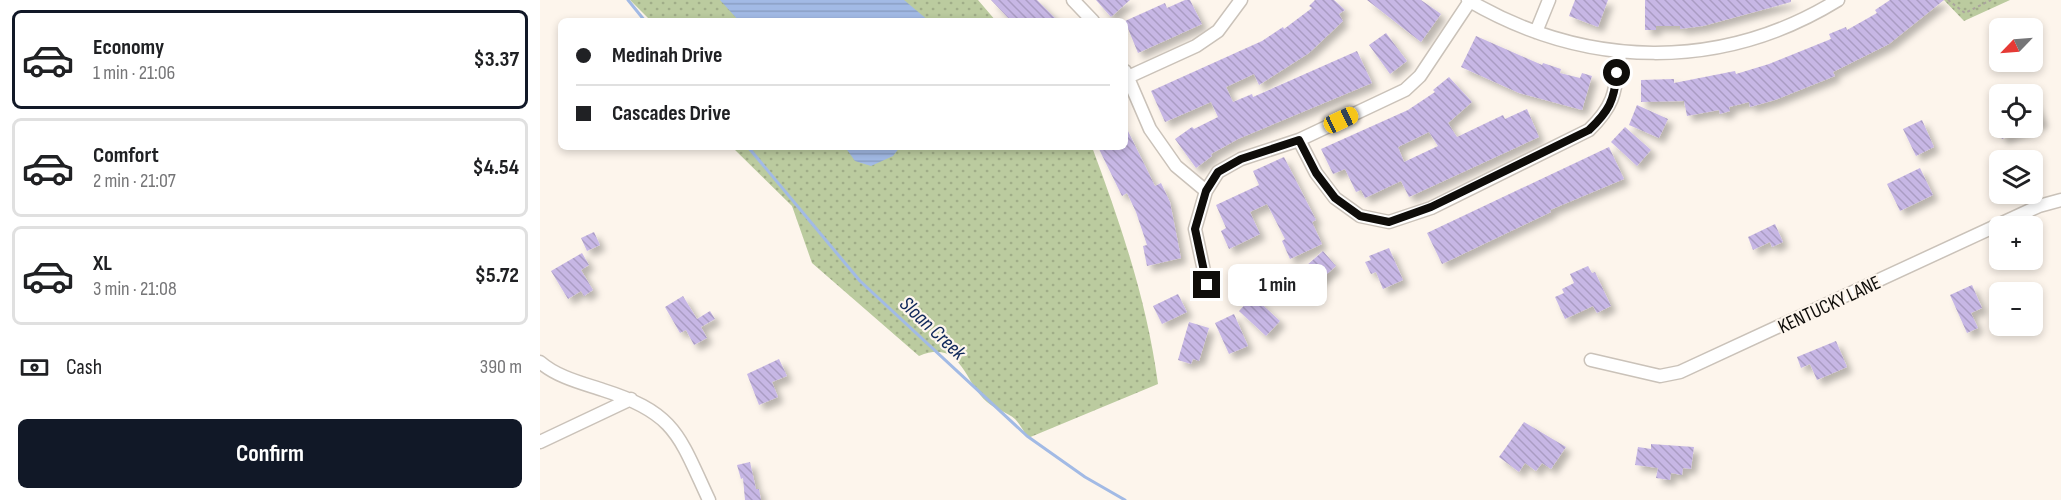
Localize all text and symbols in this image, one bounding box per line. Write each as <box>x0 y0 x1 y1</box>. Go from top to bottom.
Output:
north arrow <box>1989 18 2043 72</box>
map controls <box>1989 18 2043 336</box>
icon: car <box>21 33 75 87</box>
text: Economy <box>93 34 164 61</box>
text: Medinah Drive <box>612 42 722 69</box>
text: $3.37 <box>473 46 519 73</box>
route start <box>1603 59 1630 86</box>
text: 1 min · 21:06 <box>93 61 175 85</box>
button: locate <box>1989 84 2043 138</box>
text: Cascades Drive <box>612 100 731 127</box>
car <box>1321 104 1361 136</box>
icon: car <box>21 141 75 195</box>
text: Comfort <box>93 142 159 169</box>
button: layers <box>1989 150 2043 204</box>
text: $4.54 <box>473 154 519 181</box>
text: 2 min · 21:07 <box>93 169 176 193</box>
button: + <box>1989 216 2043 270</box>
icon: car <box>21 249 75 303</box>
text: XL <box>93 250 112 277</box>
text: $5.72 <box>475 262 519 289</box>
callout: 1 min <box>1228 264 1327 306</box>
route end <box>1193 271 1220 298</box>
street label: KENTUCKY LANE <box>1774 271 1884 339</box>
text: 1 min <box>1259 273 1296 297</box>
text: 3 min · 21:08 <box>93 277 177 301</box>
button: − <box>1989 282 2043 336</box>
water label: Sloan Creek <box>894 291 972 366</box>
icon: cash <box>18 351 51 384</box>
text: Cash <box>66 354 102 381</box>
text: 390 m <box>480 355 522 379</box>
button: Confirm <box>18 419 522 488</box>

